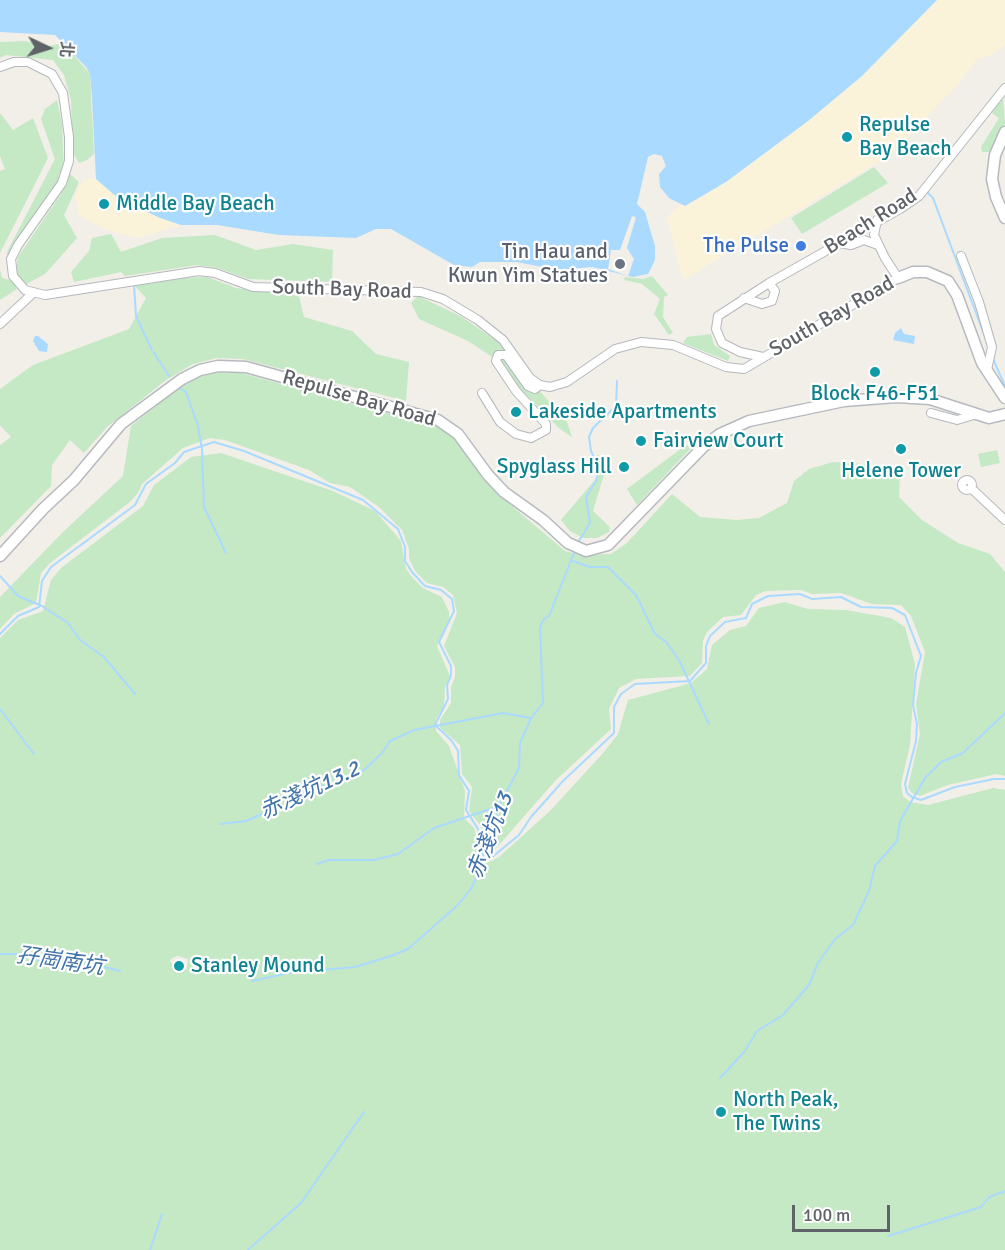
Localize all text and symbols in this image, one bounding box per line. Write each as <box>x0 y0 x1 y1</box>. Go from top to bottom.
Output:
north arrow <box>18 18 78 78</box>
text: 北 <box>55 41 76 58</box>
place label: Repulse Bay Beach <box>859 112 952 162</box>
marker: Repulse Bay Beach <box>840 130 854 144</box>
street label: Beach Road <box>820 184 922 260</box>
place label: Middle Bay Beach <box>116 191 275 217</box>
marker: Middle Bay Beach <box>97 197 111 211</box>
place label: The Pulse <box>703 233 789 259</box>
place label: Tin Hau and Kwun Yim Statues <box>448 239 608 289</box>
marker: The Pulse <box>794 239 808 253</box>
marker: Tin Hau and Kwun Yim Statues <box>613 257 627 271</box>
street label: South Bay Road <box>765 271 899 363</box>
street label: South Bay Road <box>272 275 412 305</box>
street label: Repulse Bay Road <box>279 365 439 433</box>
marker: Block F46-F51 <box>868 365 882 379</box>
place label: Block F46-F51 <box>810 381 940 407</box>
place label: Lakeside Apartments <box>528 399 717 425</box>
marker: Lakeside Apartments <box>509 405 523 419</box>
place label: Fairview Court <box>653 428 783 454</box>
marker: Fairview Court <box>634 434 648 448</box>
marker: Helene Tower <box>894 442 908 456</box>
place label: Spyglass Hill <box>497 454 612 480</box>
place label: Helene Tower <box>841 458 961 484</box>
marker: Spyglass Hill <box>617 460 631 474</box>
water label: 赤淺坑13.2 <box>256 756 364 826</box>
water label: 赤淺坑13 <box>463 789 519 883</box>
water label: 孖崗南坑 <box>15 943 105 981</box>
place label: Stanley Mound <box>191 953 325 979</box>
marker: Stanley Mound <box>172 959 186 973</box>
place label: North Peak, The Twins <box>733 1087 838 1137</box>
marker: North Peak, The Twins <box>714 1105 728 1119</box>
scale bar <box>795 1193 892 1231</box>
text: 100 m <box>803 1204 850 1226</box>

